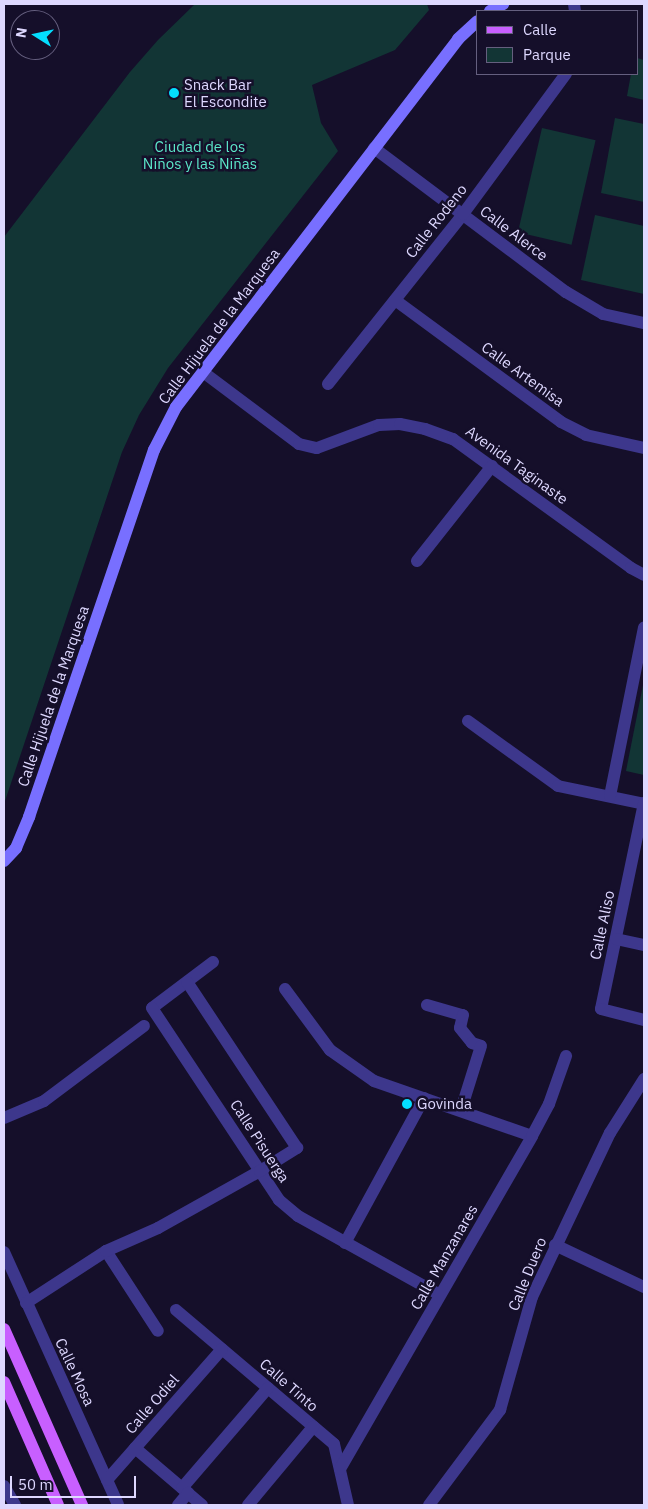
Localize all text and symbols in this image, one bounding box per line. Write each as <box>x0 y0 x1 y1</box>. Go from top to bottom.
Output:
north arrow <box>10 10 60 60</box>
legend <box>476 10 638 75</box>
text: Calle <box>523 20 557 39</box>
text: N <box>11 26 31 39</box>
text: Parque <box>523 45 571 64</box>
place label: Snack Bar El Escondite <box>184 75 267 110</box>
marker: Snack Bar El Escondite <box>168 87 180 99</box>
park label: Ciudad de los Niños y las Niñas <box>143 137 257 172</box>
street label: Calle Rodeno <box>402 180 470 262</box>
street label: Calle Alerce <box>477 202 551 264</box>
street label: Calle Hijuela de la Marquesa <box>155 245 283 407</box>
street label: Calle Artemisa <box>478 338 568 410</box>
street label: Avenida Taginaste <box>462 422 572 508</box>
street label: Calle Hijuela de la Marquesa <box>14 603 92 789</box>
street label: Calle Aliso <box>586 889 618 961</box>
place label: Govinda <box>417 1095 472 1113</box>
street label: Calle Pisuerga <box>227 1096 293 1186</box>
marker: Govinda <box>401 1098 413 1110</box>
street label: Calle Manzanares <box>407 1201 481 1313</box>
street label: Calle Duero <box>504 1235 550 1313</box>
street label: Calle Mosa <box>51 1335 99 1409</box>
street label: Calle Tinto <box>256 1355 322 1415</box>
street label: Calle Odiel <box>121 1371 183 1437</box>
scale bar <box>12 1466 139 1498</box>
text: 50 m <box>18 1475 53 1494</box>

